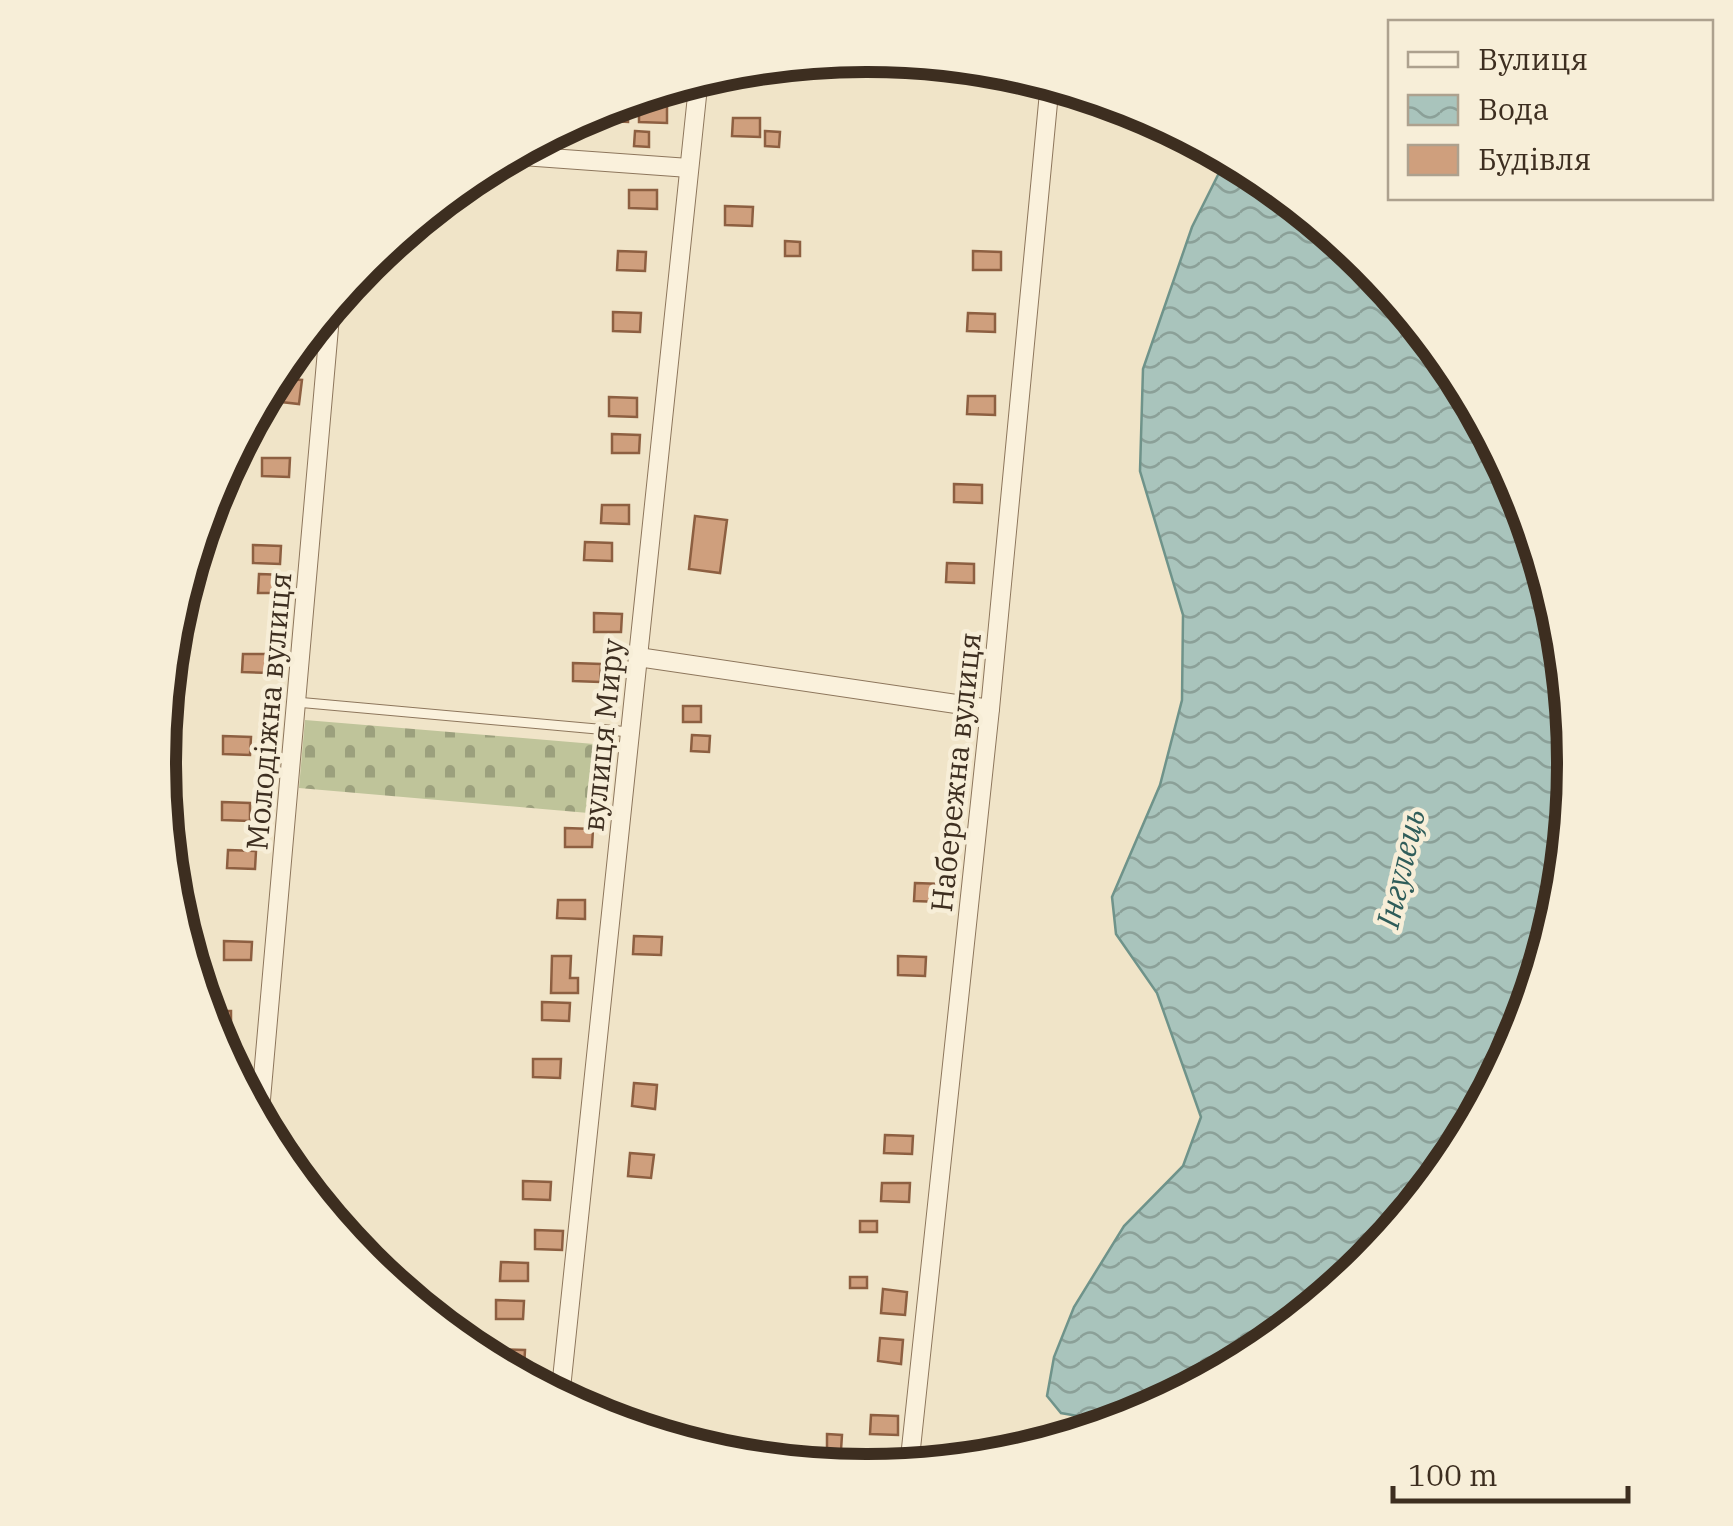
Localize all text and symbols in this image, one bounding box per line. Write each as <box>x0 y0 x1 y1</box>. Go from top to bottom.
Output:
legend <box>1388 20 1713 200</box>
text: Вулиця <box>1478 39 1588 78</box>
text: Вода <box>1478 89 1549 128</box>
text: Будівля <box>1478 139 1591 178</box>
street label: Молодіжна вулиця <box>236 570 300 852</box>
street label: Набережна вулиця <box>921 630 989 914</box>
street label: вулиця Миру <box>572 637 632 833</box>
water label: Інгулець <box>1366 804 1434 933</box>
scale bar <box>1393 1441 1628 1503</box>
text: 100 m <box>1408 1455 1498 1494</box>

